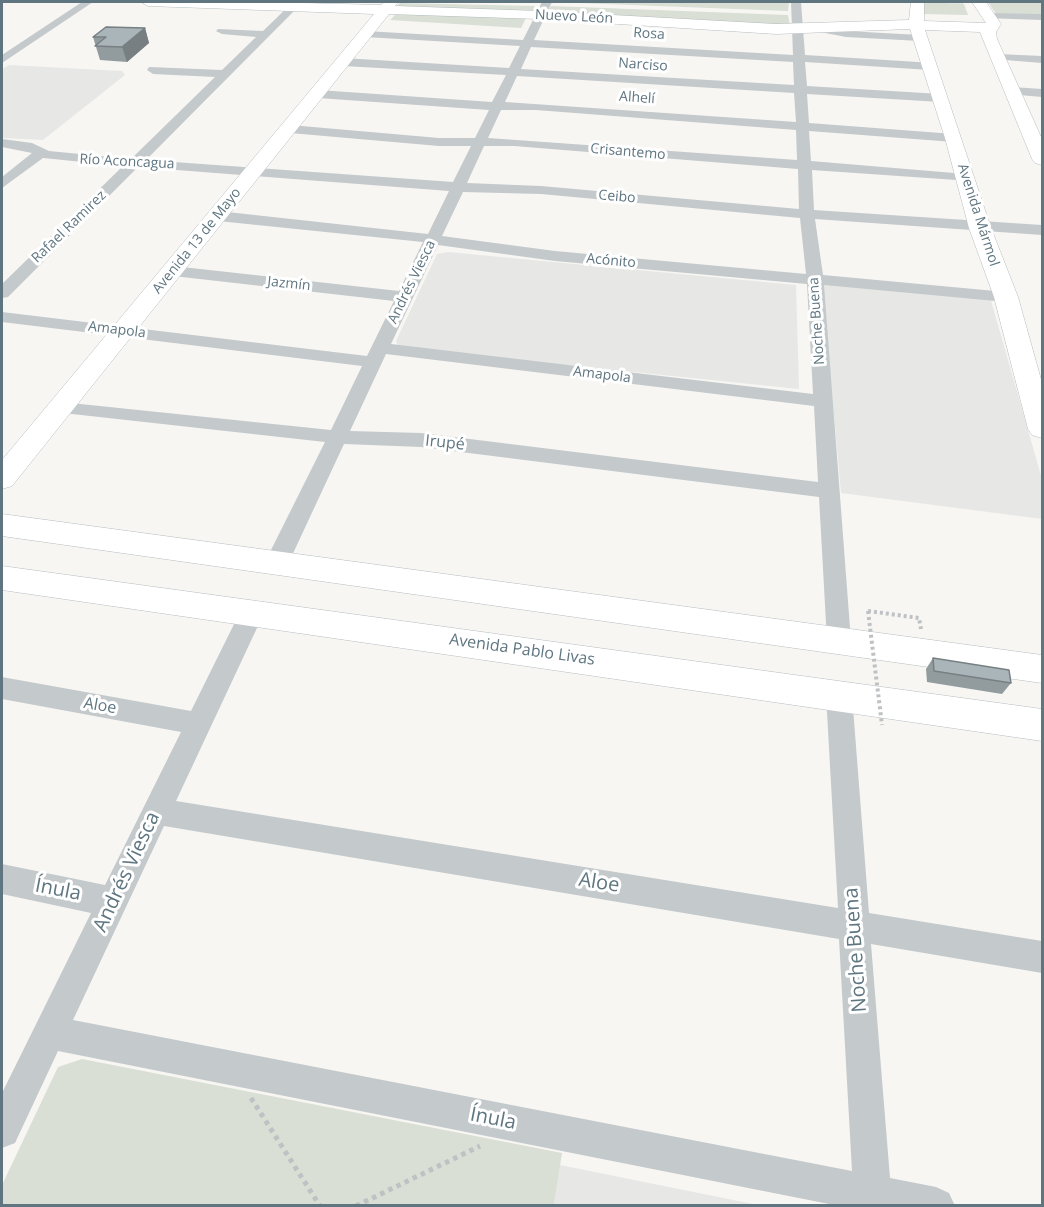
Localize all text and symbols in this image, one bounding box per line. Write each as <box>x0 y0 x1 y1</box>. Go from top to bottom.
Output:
street label: Nuevo León <box>535 7 613 27</box>
street label: Rosa <box>633 25 665 43</box>
street label: Narciso <box>618 55 668 75</box>
street label: Alhelí <box>619 88 655 108</box>
street label: Crisantemo <box>590 140 666 164</box>
street label: Río Aconcagua <box>79 151 175 173</box>
street label: Avenida Mármol <box>954 162 1002 268</box>
street label: Avenida 13 de Mayo <box>149 185 245 297</box>
street label: Rafael Ramirez <box>28 187 110 267</box>
street label: Ceibo <box>598 187 636 207</box>
street label: Andrés Viesca <box>385 238 439 326</box>
street label: Acónito <box>586 250 636 272</box>
street label: Jazmín <box>267 273 311 295</box>
street label: Noche Buena <box>806 277 828 365</box>
street label: Amapola <box>87 318 147 342</box>
street label: Amapola <box>572 363 632 387</box>
street label: Irupé <box>424 431 466 455</box>
street label: Avenida Pablo Livas <box>448 630 596 670</box>
street label: Aloe <box>82 694 118 718</box>
street label: Andrés Viesca <box>89 808 165 936</box>
street label: Aloe <box>577 868 621 898</box>
street label: Ínula <box>33 874 83 906</box>
street label: Noche Buena <box>840 887 872 1013</box>
street label: Ínula <box>468 1103 518 1135</box>

